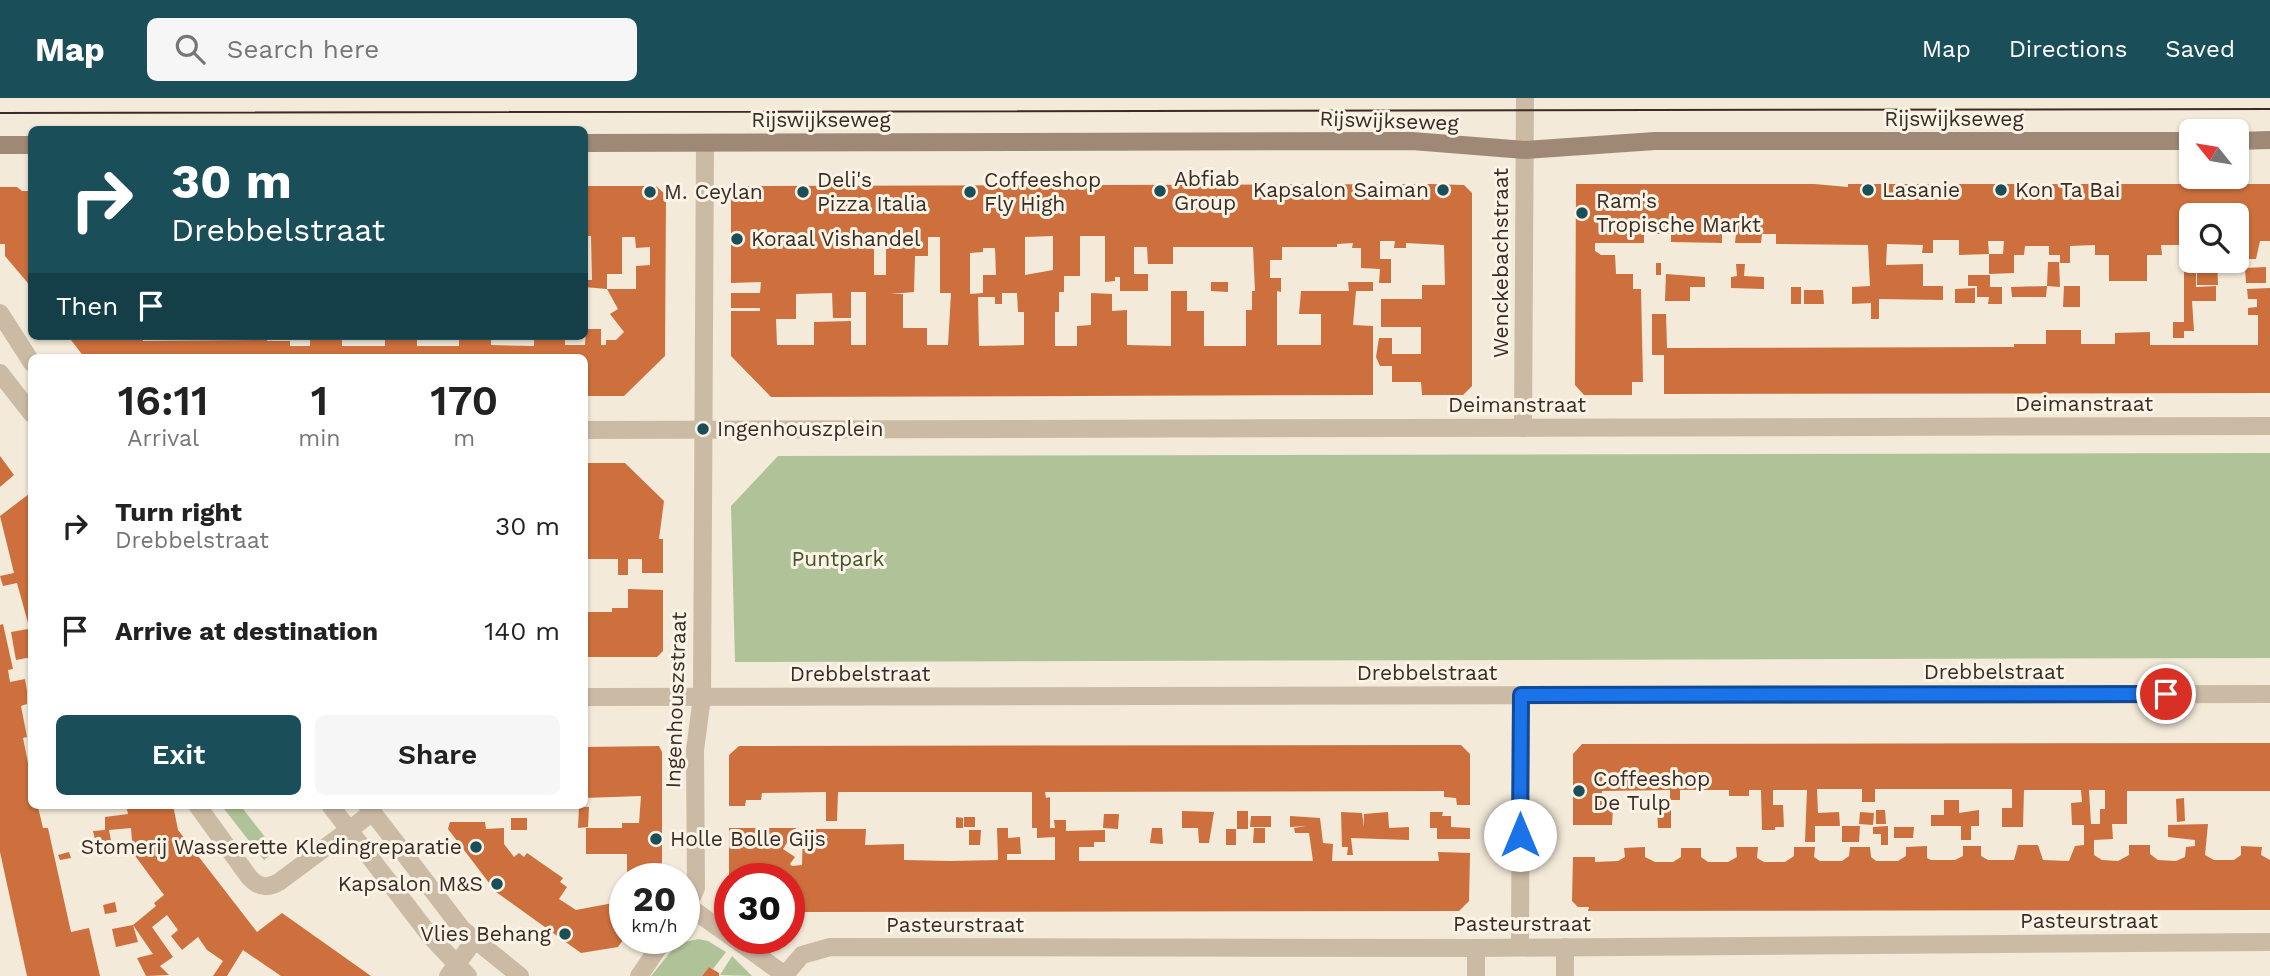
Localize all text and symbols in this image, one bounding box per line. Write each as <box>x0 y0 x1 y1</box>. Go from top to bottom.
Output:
search box <box>147 18 637 81</box>
text: Map <box>35 30 105 69</box>
icon: search <box>171 30 209 68</box>
text: Search here <box>227 34 379 64</box>
text: Map <box>1922 35 1971 63</box>
text: Directions <box>2009 35 2127 63</box>
text: Saved <box>2165 35 2235 63</box>
street label: Rijswijkseweg <box>1319 106 1460 135</box>
street label: Rijswijkseweg <box>1884 106 2024 131</box>
street label: Rijswijkseweg <box>751 107 891 132</box>
north arrow <box>2179 119 2249 189</box>
map controls <box>2179 119 2249 273</box>
text: 30 m <box>171 152 292 210</box>
icon: right <box>56 154 147 245</box>
place label: Abfiab Group <box>1174 166 1240 215</box>
place label: Deli's Pizza Italia <box>817 167 927 216</box>
place label: Coffeeshop Fly High <box>984 167 1101 216</box>
street label: Wenckebachstraat <box>1488 168 1513 358</box>
place label: Kapsalon Saiman <box>1253 177 1429 202</box>
place label: Lasanie <box>1882 177 1960 202</box>
place label: Kon Ta Bai <box>2015 177 2120 202</box>
place label: M. Ceylan <box>664 179 763 204</box>
marker: Kapsalon Saiman <box>1435 182 1451 198</box>
marker: Lasanie <box>1860 182 1876 198</box>
marker: Kon Ta Bai <box>1993 182 2009 198</box>
marker: Abfiab Group <box>1152 183 1168 199</box>
marker: M. Ceylan <box>642 184 658 200</box>
marker: Deli's Pizza Italia <box>795 184 811 200</box>
marker: Coffeeshop Fly High <box>962 184 978 200</box>
place label: Ram's Tropische Markt <box>1596 188 1761 237</box>
button: search <box>2179 203 2249 273</box>
marker: Ram's Tropische Markt <box>1574 205 1590 221</box>
text: Drebbelstraat <box>171 211 385 249</box>
place label: Koraal Vishandel <box>751 226 921 251</box>
marker: Koraal Vishandel <box>729 231 745 247</box>
icon: arrive <box>132 287 170 325</box>
text: Then <box>56 291 118 321</box>
text: 16:11 <box>118 376 209 425</box>
text: 1 <box>311 376 328 425</box>
text: 170 <box>430 376 498 425</box>
street label: Deimanstraat <box>2015 391 2153 416</box>
street label: Deimanstraat <box>1448 392 1586 417</box>
place label: Ingenhouszplein <box>717 416 884 441</box>
marker: Ingenhouszplein <box>695 421 711 437</box>
text: Arrival <box>127 425 199 452</box>
text: min <box>298 425 341 452</box>
text: m <box>453 425 475 452</box>
text: Turn right <box>115 497 242 527</box>
icon: right <box>56 507 94 545</box>
text: 30 m <box>495 511 560 541</box>
text: Drebbelstraat <box>115 527 269 554</box>
park label: Puntpark <box>792 546 885 571</box>
street label: Ingenhouszstraat <box>660 611 691 789</box>
icon: arrive <box>56 612 94 650</box>
text: Arrive at destination <box>115 616 378 646</box>
text: 140 m <box>484 616 560 646</box>
street label: Drebbelstraat <box>1924 659 2064 684</box>
street label: Drebbelstraat <box>1357 660 1497 685</box>
street label: Drebbelstraat <box>790 661 930 686</box>
pin <box>2136 664 2196 724</box>
icon: arrive <box>2147 675 2185 713</box>
button: Exit <box>56 715 301 795</box>
button: Share <box>315 715 560 795</box>
place label: Coffeeshop De Tulp <box>1593 766 1710 815</box>
marker: Coffeeshop De Tulp <box>1571 783 1587 799</box>
position arrow <box>1483 798 1557 872</box>
place label: Holle Bolle Gijs <box>670 826 826 851</box>
marker: Holle Bolle Gijs <box>648 831 664 847</box>
place label: Stomerij Wasserette Kledingreparatie <box>81 834 462 859</box>
marker: Stomerij Wasserette Kledingreparatie <box>468 839 484 855</box>
speed limit sign: 30 <box>714 863 805 954</box>
place label: Kapsalon M&S <box>338 871 483 896</box>
marker: Kapsalon M&S <box>489 876 505 892</box>
text: 20 <box>633 878 676 920</box>
street label: Pasteurstraat <box>2020 908 2158 933</box>
street label: Pasteurstraat <box>1453 911 1591 936</box>
street label: Pasteurstraat <box>886 912 1024 937</box>
text: km/h <box>631 915 678 936</box>
place label: Vlies Behang <box>420 921 552 946</box>
marker: Vlies Behang <box>557 926 573 942</box>

